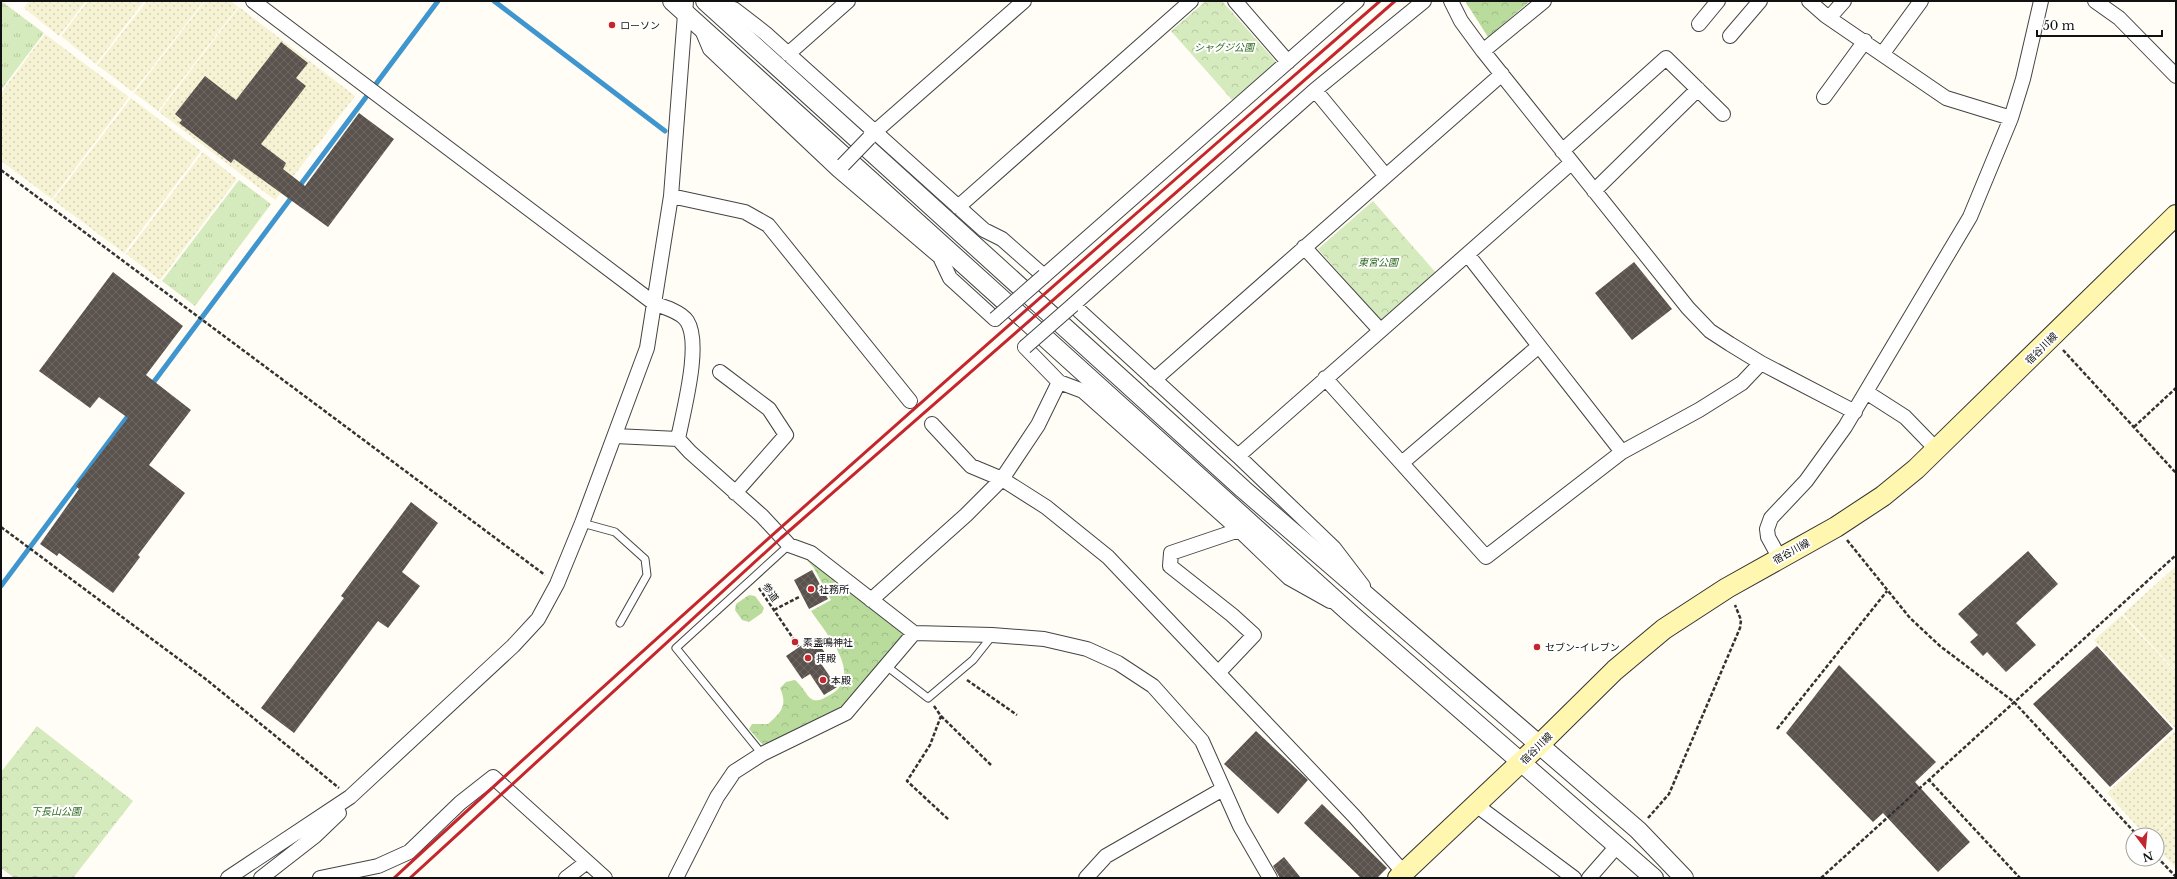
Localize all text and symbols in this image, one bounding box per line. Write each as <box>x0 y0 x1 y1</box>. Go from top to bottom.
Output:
scale bar <box>2037 12 2162 38</box>
text: 50 m <box>2043 18 2075 33</box>
place label: ローソン <box>620 19 660 32</box>
marker: ローソン <box>607 20 617 30</box>
park label: シャグジ公園 <box>1194 41 1256 54</box>
park label: 東宮公園 <box>1358 256 1400 269</box>
street label: 宿谷川線 <box>2023 330 2060 367</box>
street label: 宿谷川線 <box>1771 536 1812 567</box>
street label: 参道 <box>760 580 782 604</box>
place label: 社務所 <box>819 583 849 596</box>
marker: 社務所 <box>806 584 816 594</box>
place label: 素盞鳴神社 <box>803 636 853 649</box>
marker: 素盞鳴神社 <box>790 637 800 647</box>
place label: セブン-イレブン <box>1545 641 1620 654</box>
marker: セブン-イレブン <box>1532 642 1542 652</box>
place label: 拝殿 <box>816 652 836 665</box>
marker: 拝殿 <box>803 653 813 663</box>
place label: 本殿 <box>831 674 851 687</box>
marker: 本殿 <box>818 675 828 685</box>
street label: 宿谷川線 <box>1518 730 1555 767</box>
park label: 下長山公園 <box>31 805 83 818</box>
north arrow <box>2125 827 2165 867</box>
text: N <box>2140 848 2155 865</box>

